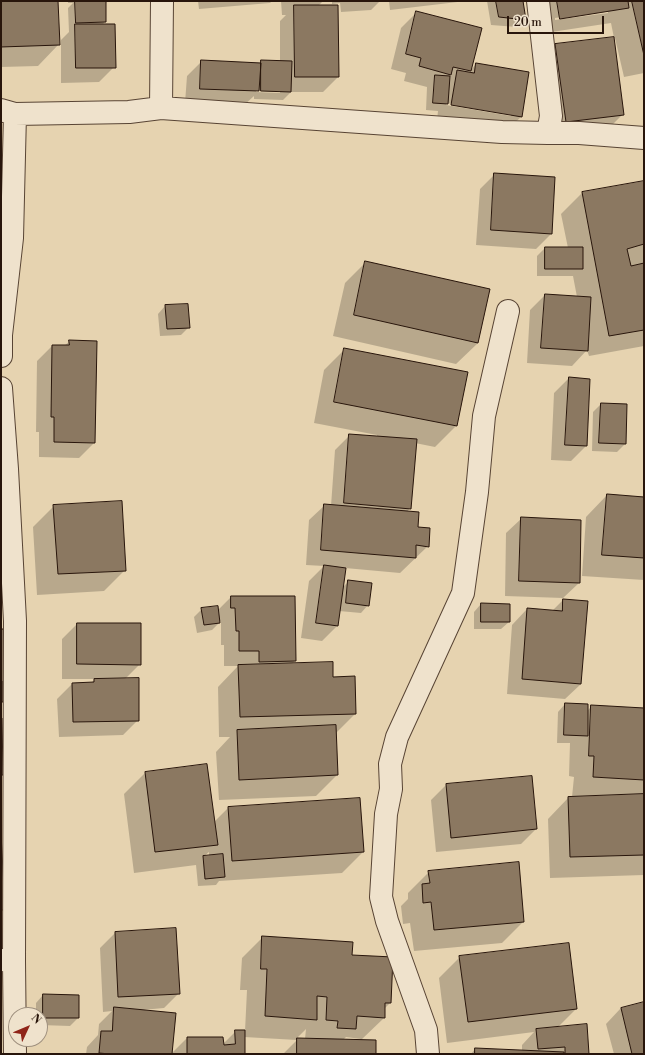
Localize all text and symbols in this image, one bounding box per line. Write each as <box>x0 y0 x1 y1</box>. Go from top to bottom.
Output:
scale bar <box>509 8 606 34</box>
text: 20 m <box>514 15 542 30</box>
north arrow <box>8 1007 48 1047</box>
text: N <box>28 1011 44 1027</box>

